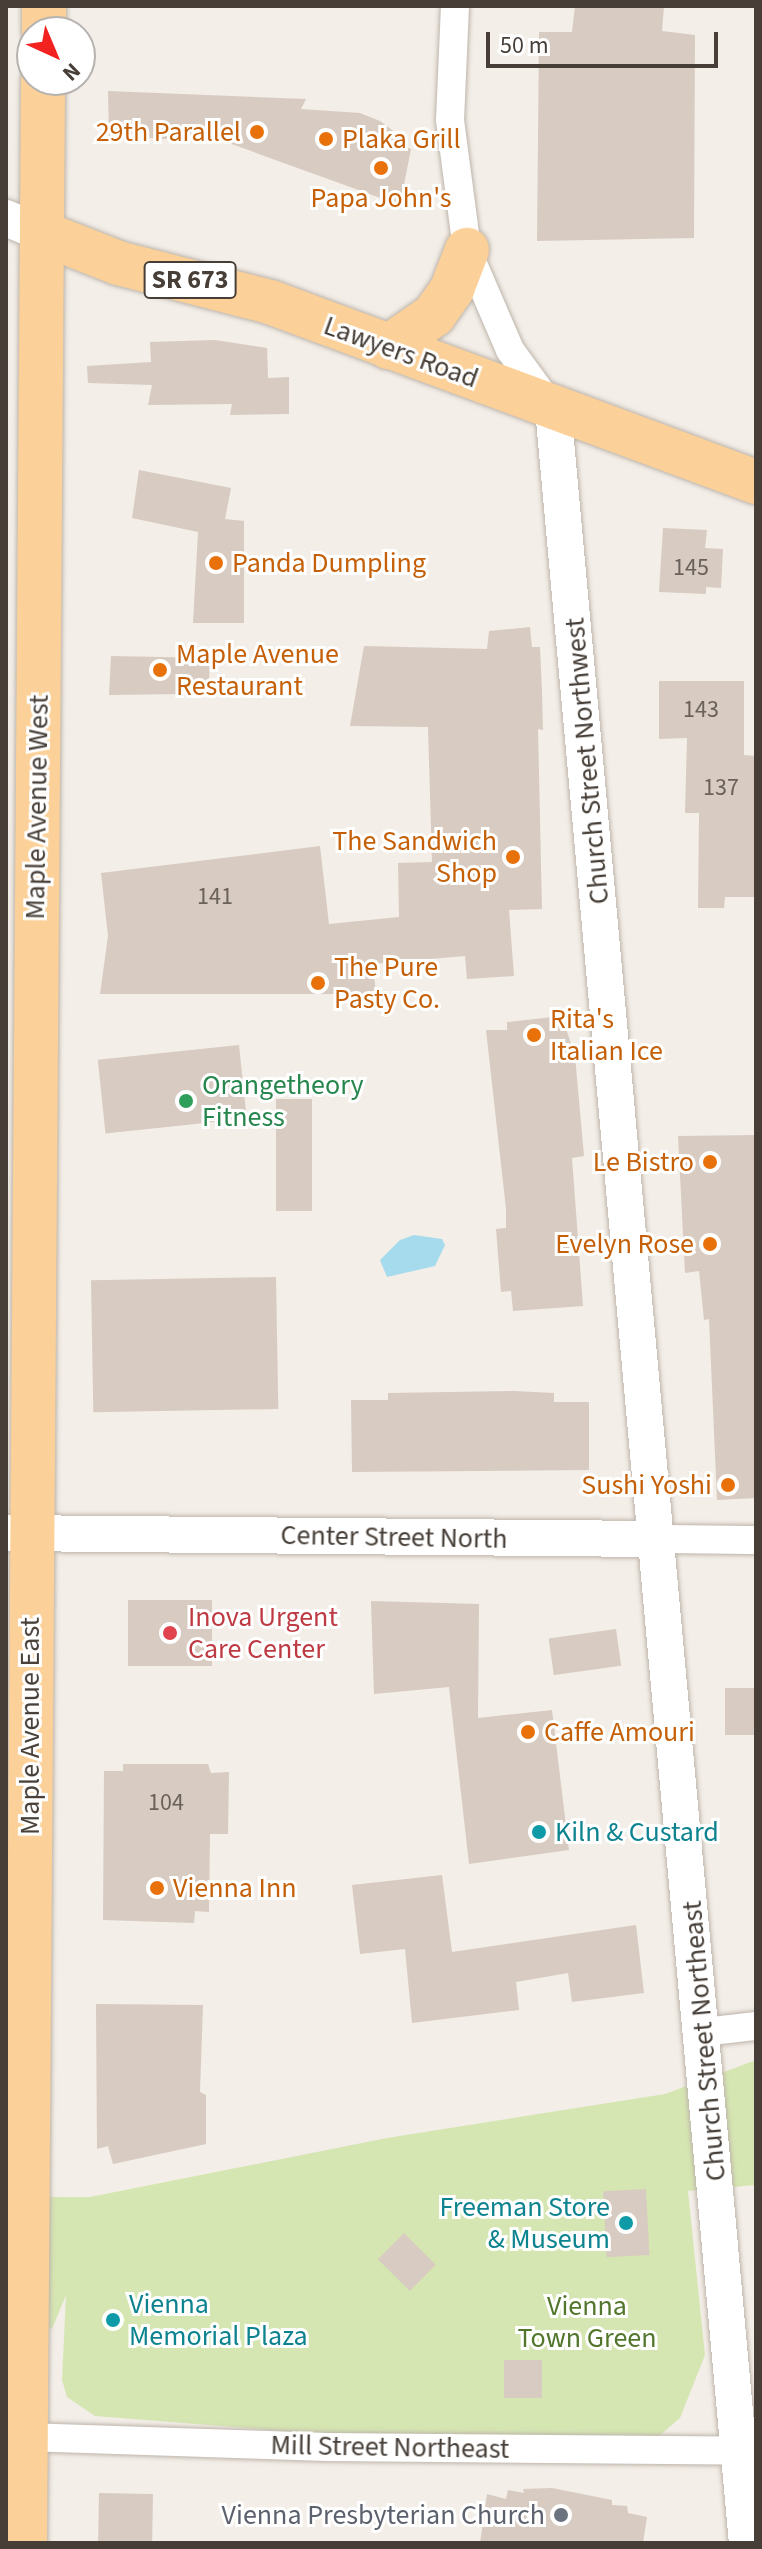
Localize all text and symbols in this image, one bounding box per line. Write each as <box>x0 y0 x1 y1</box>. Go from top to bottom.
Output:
north arrow <box>16 16 96 96</box>
scale bar <box>490 16 722 66</box>
text: 50 m <box>500 28 549 63</box>
text: N <box>55 55 88 88</box>
place label: 29th Parallel <box>96 115 241 149</box>
place label: Plaka Grill <box>342 122 461 156</box>
marker: 29th Parallel <box>248 123 266 141</box>
marker: Plaka Grill <box>317 130 335 148</box>
marker: Papa John's <box>372 159 390 177</box>
place label: Papa John's <box>311 181 451 215</box>
road number: SR 673 <box>142 258 238 302</box>
street label: Lawyers Road <box>319 309 483 395</box>
place label: Panda Dumpling <box>232 546 426 580</box>
marker: Panda Dumpling <box>207 554 225 572</box>
house number: 145 <box>673 554 709 582</box>
street label: Church Street Northwest <box>558 616 616 906</box>
place label: Maple Avenue Restaurant <box>176 637 339 703</box>
marker: Maple Avenue Restaurant <box>151 661 169 679</box>
street label: Maple Avenue West <box>18 694 56 920</box>
house number: 143 <box>683 696 719 724</box>
house number: 137 <box>703 774 739 802</box>
place label: The Sandwich Shop <box>332 824 497 890</box>
marker: The Sandwich Shop <box>504 848 522 866</box>
house number: 141 <box>197 883 233 911</box>
place label: The Pure Pasty Co. <box>334 950 440 1016</box>
marker: The Pure Pasty Co. <box>309 974 327 992</box>
place label: Rita's Italian Ice <box>550 1002 663 1068</box>
marker: Rita's Italian Ice <box>525 1026 543 1044</box>
place label: Orangetheory Fitness <box>202 1068 364 1134</box>
marker: Orangetheory Fitness <box>177 1092 195 1110</box>
place label: Le Bistro <box>593 1145 694 1179</box>
marker: Le Bistro <box>701 1153 719 1171</box>
place label: Evelyn Rose <box>555 1227 694 1261</box>
marker: Evelyn Rose <box>701 1235 719 1253</box>
place label: Sushi Yoshi <box>581 1468 712 1502</box>
marker: Sushi Yoshi <box>719 1476 737 1494</box>
street label: Center Street North <box>280 1518 508 1556</box>
place label: Inova Urgent Care Center <box>188 1600 338 1666</box>
street label: Maple Avenue East <box>13 1617 47 1835</box>
marker: Inova Urgent Care Center <box>159 1622 181 1644</box>
place label: Caffe Amouri <box>544 1715 695 1749</box>
marker: Caffe Amouri <box>519 1723 537 1741</box>
house number: 104 <box>148 1789 184 1817</box>
place label: Kiln & Custard <box>555 1815 719 1849</box>
marker: Kiln & Custard <box>530 1823 548 1841</box>
place label: Vienna Inn <box>173 1871 297 1905</box>
marker: Vienna Inn <box>148 1879 166 1897</box>
street label: Church Street Northeast <box>675 1899 733 2183</box>
place label: Freeman Store & Museum <box>439 2190 610 2256</box>
marker: Freeman Store & Museum <box>617 2214 635 2232</box>
place label: Vienna Memorial Plaza <box>129 2287 308 2353</box>
park label: Vienna Town Green <box>517 2289 657 2355</box>
marker: Vienna Memorial Plaza <box>104 2311 122 2329</box>
street label: Mill Street Northeast <box>270 2428 510 2466</box>
place label: Vienna Presbyterian Church <box>222 2498 545 2532</box>
marker: Vienna Presbyterian Church <box>552 2506 570 2524</box>

